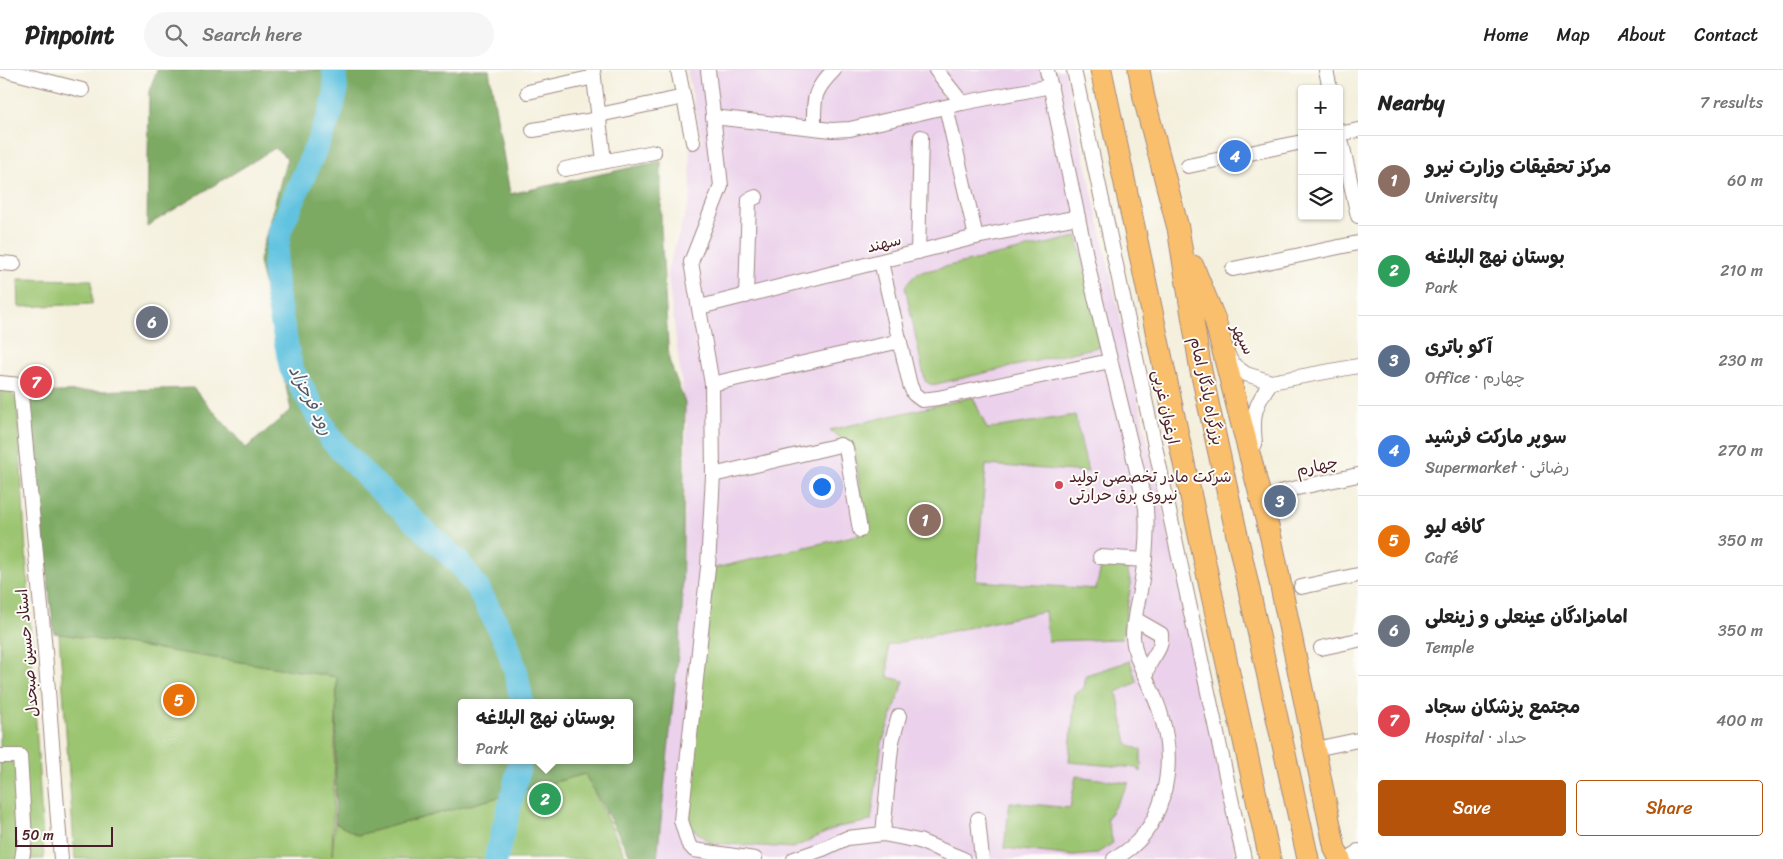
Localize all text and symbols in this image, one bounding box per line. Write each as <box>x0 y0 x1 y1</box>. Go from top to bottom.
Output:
search box <box>144 12 494 57</box>
text: Pinpoint <box>25 14 114 56</box>
text: Search here <box>202 18 302 51</box>
text: Home <box>1484 19 1529 51</box>
text: Map <box>1557 19 1590 51</box>
text: About <box>1618 19 1666 51</box>
text: Contact <box>1694 19 1758 51</box>
icon: search <box>162 21 190 49</box>
text: Nearby <box>1378 84 1444 122</box>
map controls <box>1298 85 1343 220</box>
button: + <box>1298 85 1343 130</box>
text: 7 results <box>1700 88 1763 117</box>
button: − <box>1298 130 1343 175</box>
pin: 4 <box>1219 137 1251 175</box>
text: مرکز تحقیقات وزارت نیرو <box>1425 150 1611 183</box>
text: 1 <box>1391 166 1397 195</box>
text: 60 m <box>1727 166 1763 195</box>
button: layers <box>1298 175 1343 220</box>
text: University <box>1425 183 1498 212</box>
street label: سهند <box>864 225 904 261</box>
text: بوستان نهج البلاغه <box>1425 240 1565 273</box>
text: 2 <box>1389 256 1399 285</box>
text: 210 m <box>1720 256 1763 285</box>
text: Park <box>1425 273 1458 302</box>
pin: 6 <box>136 303 168 341</box>
street label: سپهر <box>1222 316 1263 360</box>
text: آکو باتری <box>1425 330 1492 363</box>
street label: بزرگراه یادگار امام <box>1181 334 1233 448</box>
text: 3 <box>1390 346 1398 375</box>
text: 230 m <box>1718 346 1763 375</box>
water label: رود فرحزاد <box>280 359 342 441</box>
pin: 7 <box>20 363 52 401</box>
text: Office · چهارم <box>1425 363 1525 392</box>
street label: ارغوان غربی <box>1144 367 1188 447</box>
text: سوپر مارکت فرشید <box>1425 420 1567 453</box>
text: 4 <box>1389 436 1399 465</box>
text: 270 m <box>1718 436 1763 465</box>
street label: چهارم <box>1293 447 1341 485</box>
text: Supermarket · رضائی <box>1425 453 1569 482</box>
place label: شرکت مادر تخصصی تولید نیروی برق حرارتی <box>1069 462 1232 509</box>
your location <box>809 474 835 500</box>
marker: شرکت مادر تخصصی تولید نیروی برق حرارتی <box>1053 479 1065 491</box>
pin: 3 <box>1264 482 1296 520</box>
pin: 1 <box>909 501 941 539</box>
text: کافه لیو <box>1425 510 1485 543</box>
text: 5 <box>1389 526 1399 555</box>
text: 350 m <box>1718 526 1763 555</box>
text: Café <box>1425 543 1458 572</box>
street label: استاد حسین صبحدل <box>7 587 47 719</box>
text: امامزادگان عینعلی و زینعلی <box>1425 600 1628 633</box>
text: 6 <box>1389 616 1399 645</box>
text: 350 m <box>1718 616 1763 645</box>
text: Temple <box>1425 633 1474 662</box>
pin: 5 <box>163 681 195 719</box>
text: مجتمع پزشکان سجاد <box>1425 690 1580 723</box>
popup <box>458 699 633 764</box>
text: بوستان نهج البلاغه <box>476 701 615 734</box>
text: 7 <box>1389 706 1399 735</box>
text: 400 m <box>1716 706 1763 735</box>
text: Hospital · حداد <box>1425 723 1526 752</box>
text: Park <box>476 734 508 763</box>
pin: 2 <box>529 780 561 818</box>
button: Save <box>1378 780 1566 836</box>
button: Share <box>1576 780 1763 836</box>
text: 50 m <box>22 823 54 848</box>
scale bar <box>15 824 112 847</box>

